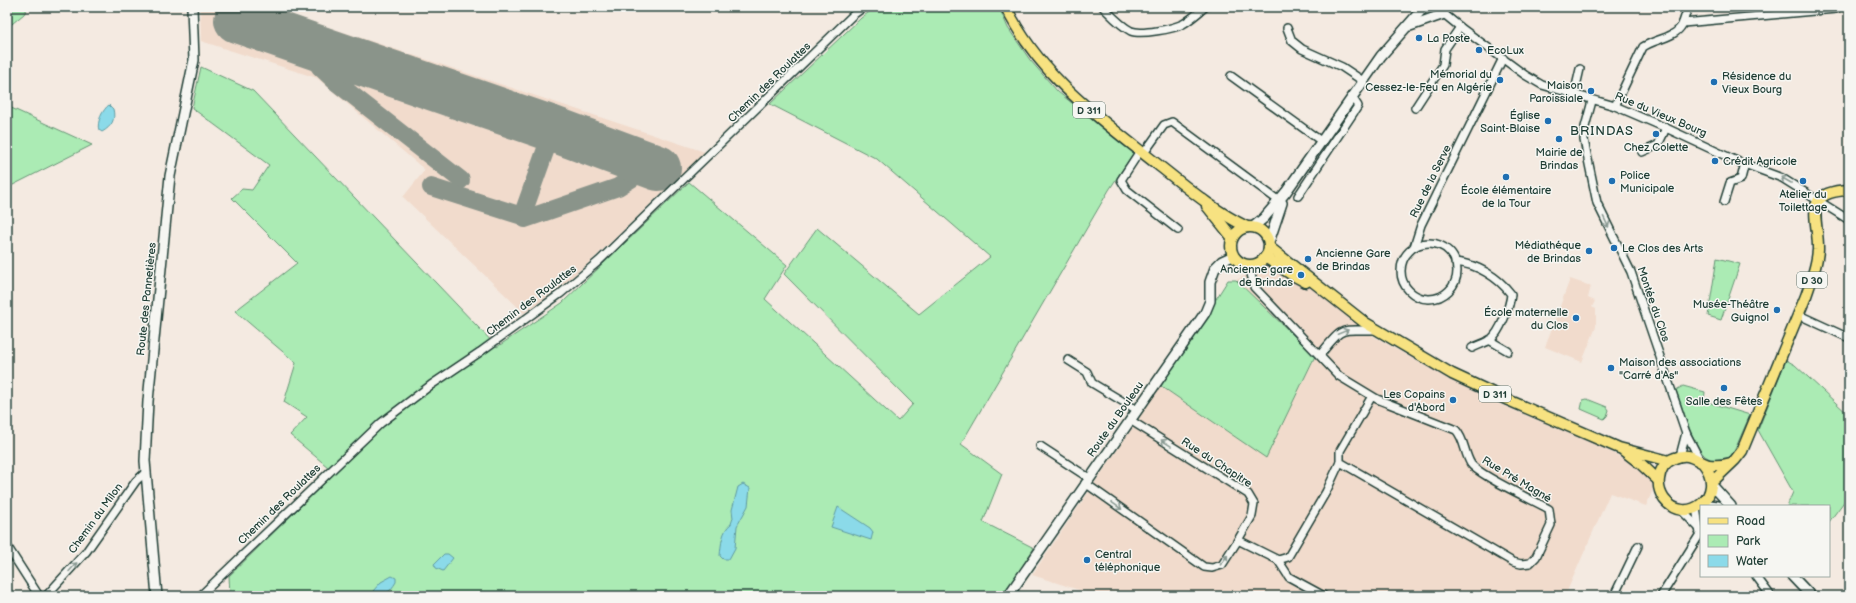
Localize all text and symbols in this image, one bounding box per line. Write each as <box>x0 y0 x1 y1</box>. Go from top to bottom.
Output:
place label: La Poste <box>1427 32 1470 45</box>
marker: La Poste <box>1414 33 1424 43</box>
street label: Chemin des Roulattes <box>725 39 814 125</box>
place label: EcoLux <box>1487 44 1524 57</box>
marker: EcoLux <box>1474 45 1484 55</box>
place label: Mémorial du Cessez-le-Feu en Algérie <box>1365 68 1492 94</box>
place label: Résidence du Vieux Bourg <box>1722 70 1791 96</box>
marker: Mémorial du Cessez-le-Feu en Algérie <box>1495 75 1505 85</box>
marker: Résidence du Vieux Bourg <box>1709 77 1719 87</box>
place label: Maison Paroissiale <box>1529 79 1583 105</box>
marker: Maison Paroissiale <box>1586 86 1596 96</box>
street label: Rue du Vieux Bourg <box>1613 89 1709 140</box>
road number: D 311 <box>1073 102 1105 118</box>
place label: Église Saint-Blaise <box>1480 108 1540 135</box>
marker: Église Saint-Blaise <box>1543 116 1553 126</box>
district label: BRINDAS <box>1570 123 1634 139</box>
marker: Chez Colette <box>1651 129 1661 139</box>
marker: Mairie de Brindas <box>1554 134 1564 144</box>
place label: Chez Colette <box>1624 141 1689 154</box>
street label: Rue de la Serve <box>1407 142 1454 220</box>
place label: Mairie de Brindas <box>1535 146 1583 172</box>
place label: Crédit Agricole <box>1723 155 1797 168</box>
marker: Crédit Agricole <box>1710 156 1720 166</box>
place label: Police Municipale <box>1620 169 1675 195</box>
marker: École élémentaire de la Tour <box>1501 172 1511 182</box>
one-way arrow <box>1780 175 1792 183</box>
marker: Police Municipale <box>1607 176 1617 186</box>
marker: Atelier du Toilettage <box>1798 176 1808 186</box>
place label: École élémentaire de la Tour <box>1461 183 1552 210</box>
place label: Atelier du Toilettage <box>1779 188 1828 214</box>
one-way arrow <box>1603 216 1610 228</box>
place label: Médiathéque de Brindas <box>1515 239 1582 265</box>
street label: Route des Pannetières <box>134 241 159 356</box>
place label: Le Clos des Arts <box>1622 242 1704 255</box>
marker: Le Clos des Arts <box>1609 243 1619 253</box>
marker: Médiathéque de Brindas <box>1584 246 1594 256</box>
place label: Ancienne Gare de Brindas <box>1316 247 1391 273</box>
marker: Ancienne Gare de Brindas <box>1303 254 1313 264</box>
street label: Chemin des Roulattes <box>484 262 579 339</box>
place label: Ancienne gare de Brindas <box>1220 263 1294 289</box>
street label: Montée du Clos <box>1635 265 1673 344</box>
marker: Ancienne gare de Brindas <box>1296 270 1306 280</box>
road number: D 30 <box>1797 272 1827 288</box>
place label: Musée-Théâtre Guignol <box>1693 298 1769 324</box>
place label: École maternelle du Clos <box>1484 305 1569 332</box>
marker: Musée-Théâtre Guignol <box>1772 305 1782 315</box>
marker: École maternelle du Clos <box>1571 313 1581 323</box>
one-way arrow <box>1337 327 1349 335</box>
place label: Maison des associations "Carré d'As" <box>1619 356 1742 382</box>
marker: Maison des associations "Carré d'As" <box>1606 363 1616 373</box>
street label: Route du Bouleau <box>1085 379 1146 459</box>
marker: Salle des Fêtes <box>1719 383 1729 393</box>
road number: D 311 <box>1479 386 1511 402</box>
place label: Les Copains d'Abord <box>1383 388 1446 414</box>
marker: Les Copains d'Abord <box>1448 395 1458 405</box>
place label: Salle des Fêtes <box>1686 395 1763 408</box>
street label: Rue du Chapitre <box>1179 435 1255 490</box>
one-way arrow <box>1160 439 1172 447</box>
street label: Rue Pré Magné <box>1480 454 1554 505</box>
street label: Chemin des Roulattes <box>235 461 324 547</box>
street label: Chemin du Milon <box>66 481 125 556</box>
one-way arrow <box>1111 502 1122 510</box>
legend <box>1700 505 1830 577</box>
text: Road <box>1736 514 1765 529</box>
text: Park <box>1736 534 1760 549</box>
place label: Central téléphonique <box>1095 548 1161 574</box>
one-way arrow <box>1220 554 1229 565</box>
text: Water <box>1736 554 1768 569</box>
marker: Central téléphonique <box>1082 555 1092 565</box>
one-way arrow <box>68 562 77 572</box>

